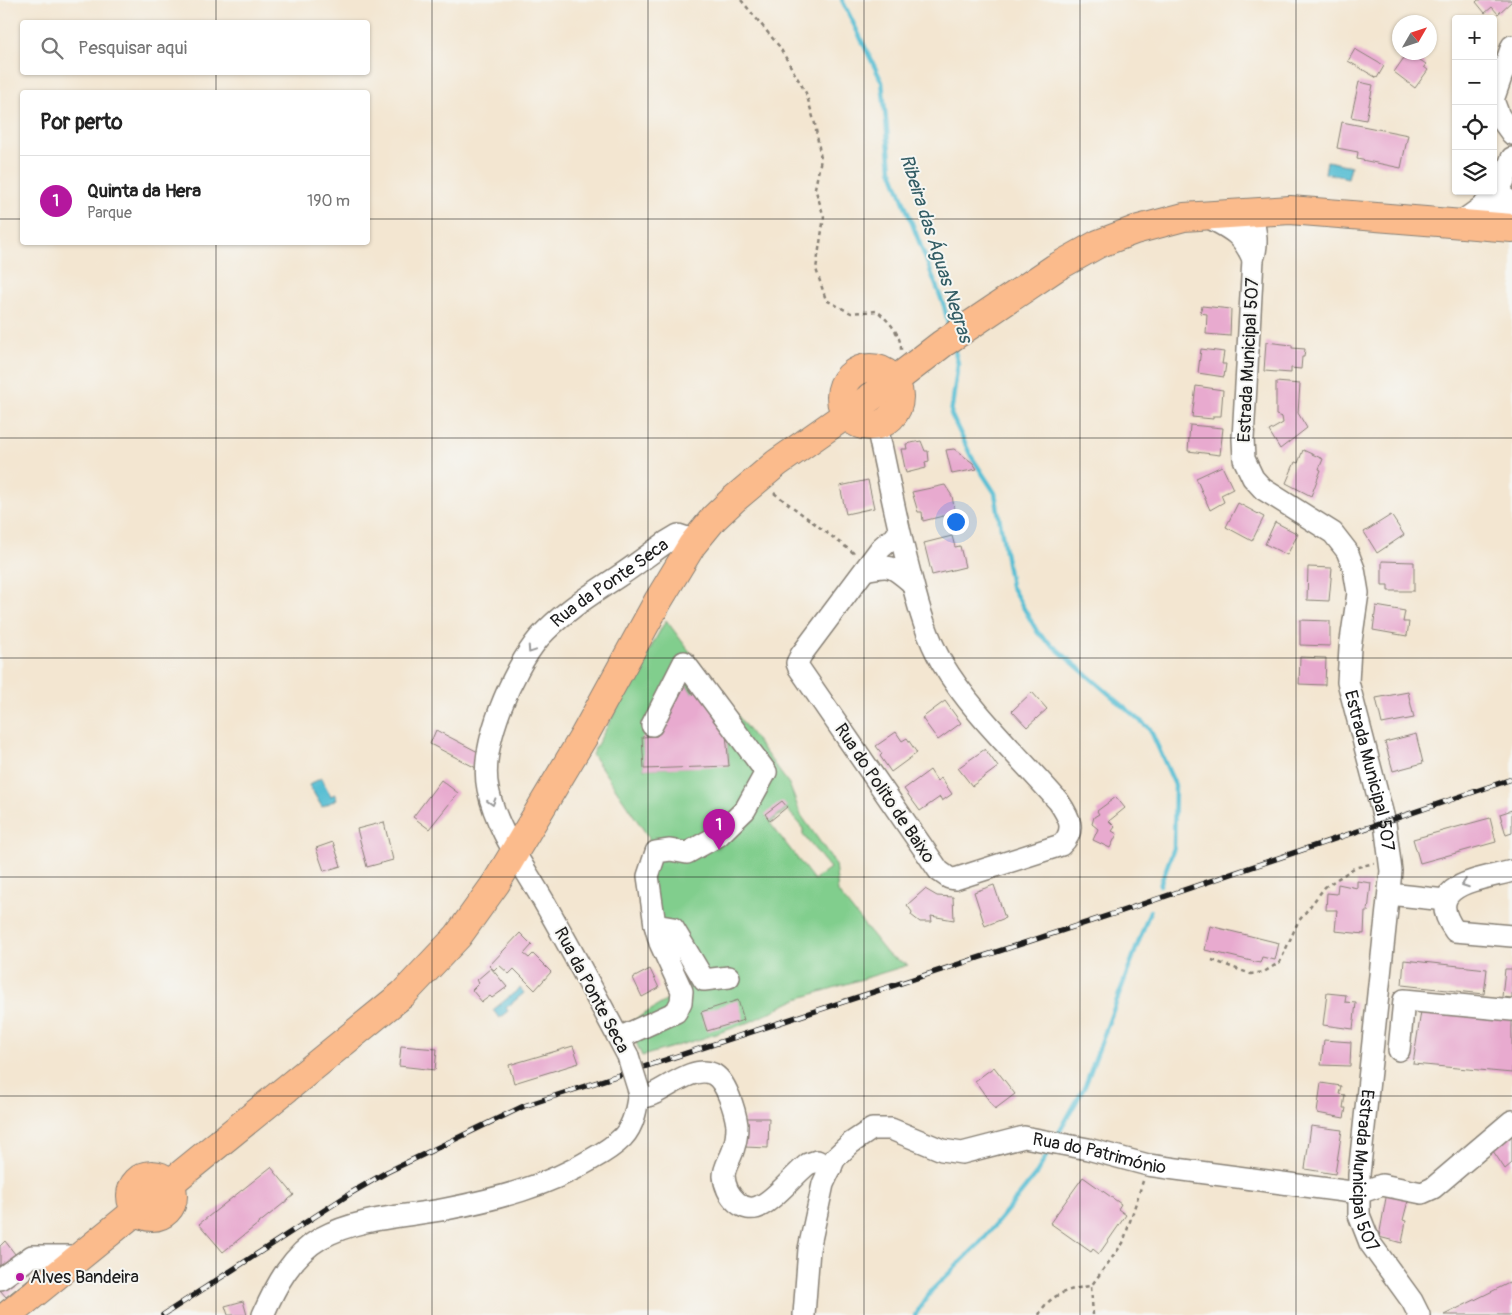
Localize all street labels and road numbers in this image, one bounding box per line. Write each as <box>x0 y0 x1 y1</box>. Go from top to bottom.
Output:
street label: Estrada Municipal 507 <box>1233 277 1264 443</box>
street label: Rua da Ponte Seca <box>546 533 673 633</box>
street label: Estrada Municipal 507 <box>1339 688 1399 853</box>
street label: Rua do Polito de Baixo <box>829 719 940 868</box>
street label: Rua da Ponte Seca <box>549 923 634 1057</box>
street label: Estrada Municipal 507 <box>1347 1088 1384 1258</box>
street label: Rua do Património <box>1031 1128 1168 1179</box>

